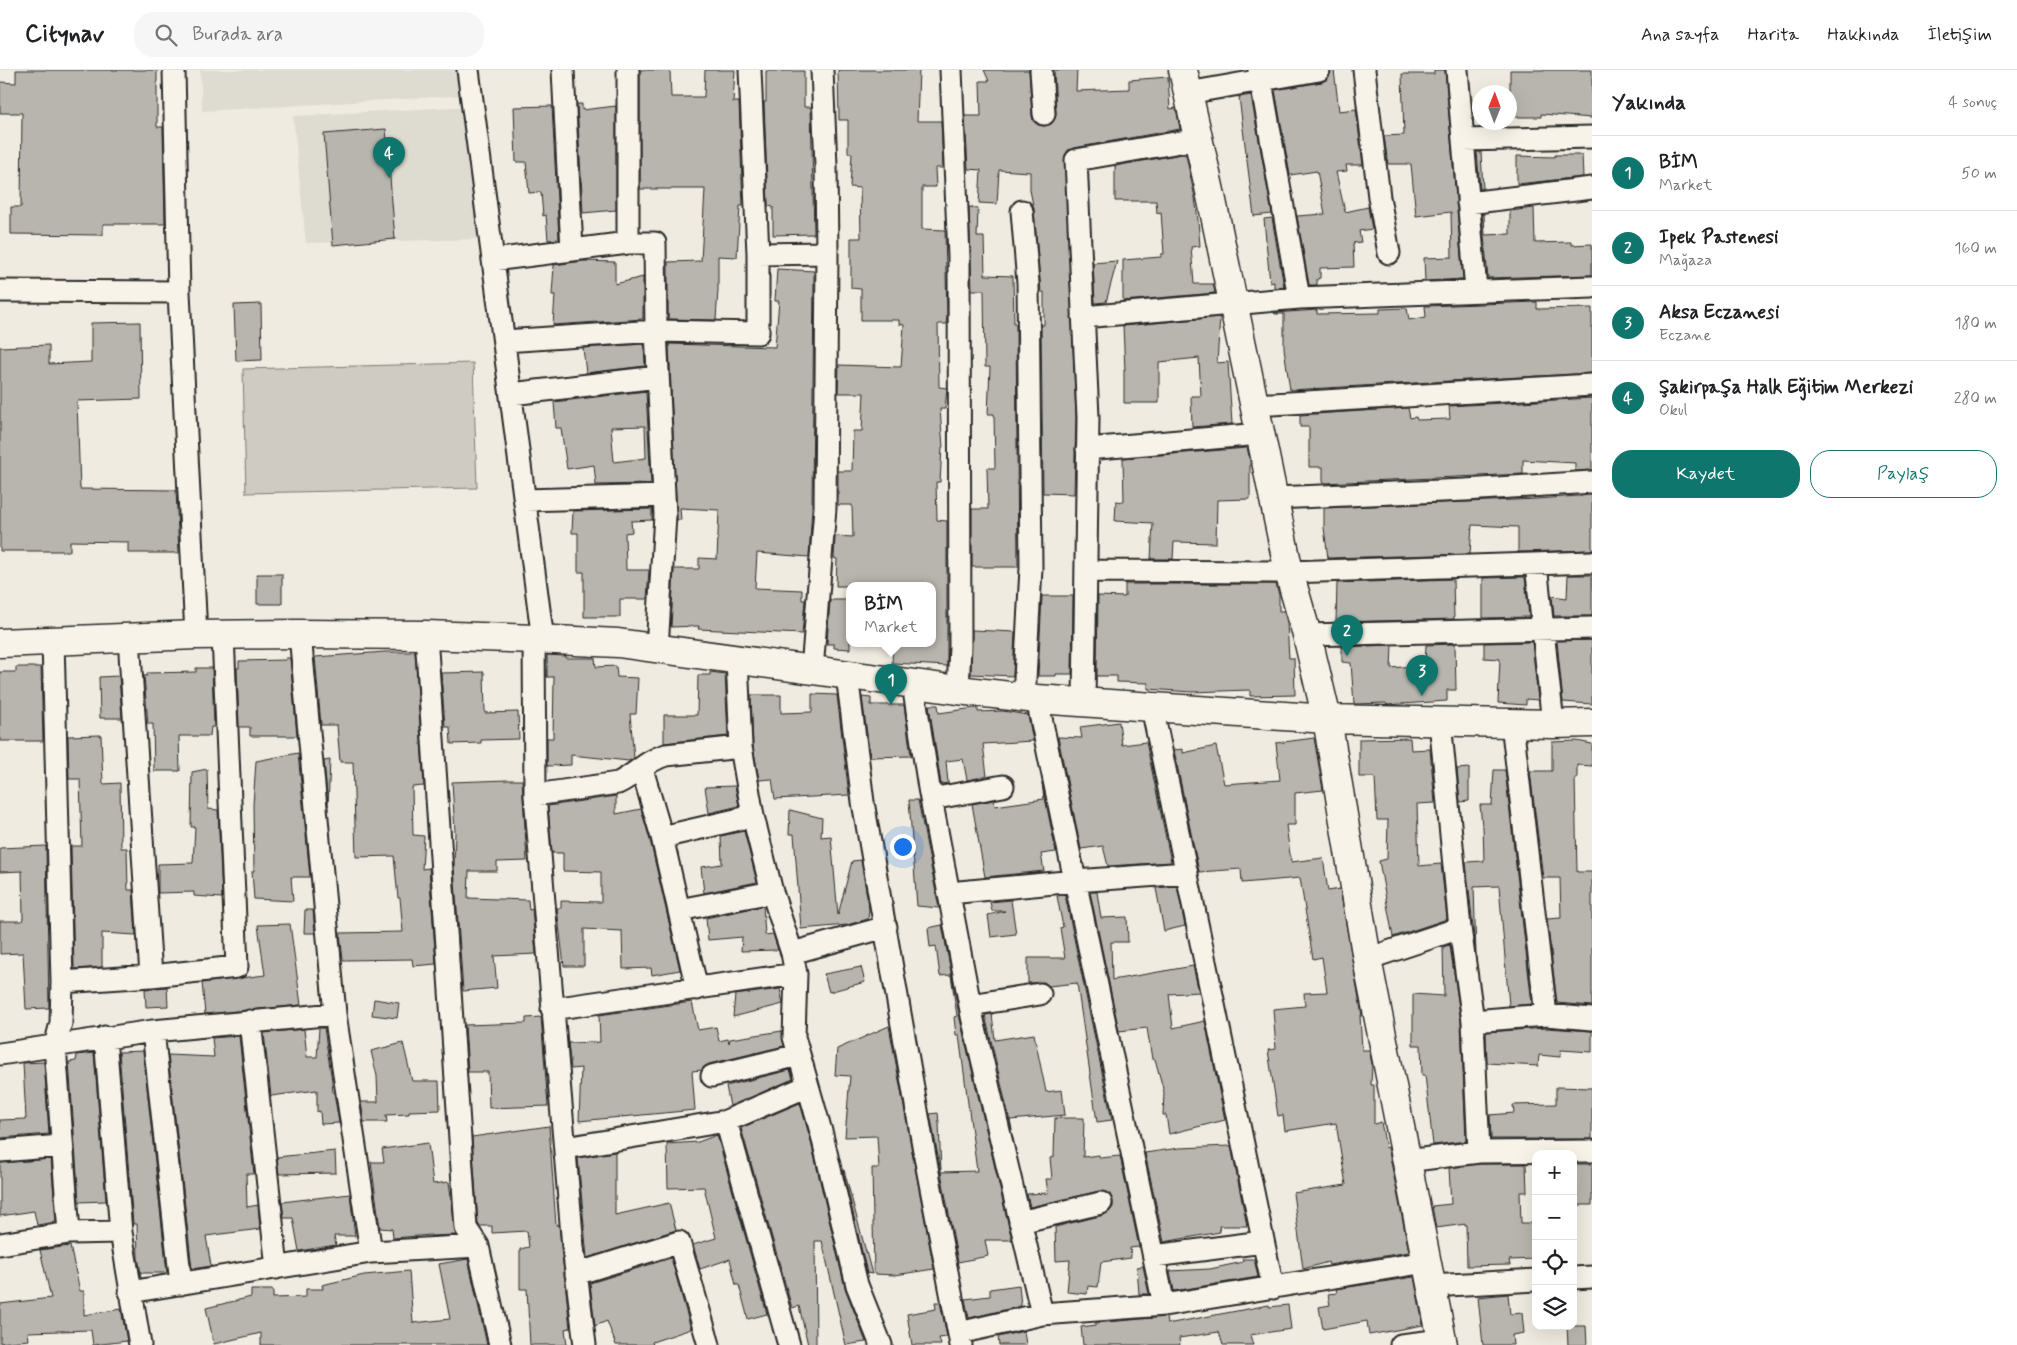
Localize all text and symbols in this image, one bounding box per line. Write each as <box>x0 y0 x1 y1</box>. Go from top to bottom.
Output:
search box <box>134 12 484 57</box>
text: Citynav <box>25 19 104 50</box>
icon: search <box>152 21 180 49</box>
text: Burada ara <box>192 22 283 47</box>
text: Ana sayfa <box>1641 23 1720 47</box>
text: Harita <box>1748 23 1799 47</box>
text: Hakkında <box>1827 23 1900 47</box>
text: İletişim <box>1928 23 1992 47</box>
north arrow <box>1472 85 1517 130</box>
text: Yakında <box>1612 89 1686 117</box>
text: 4 sonuç <box>1948 92 1997 113</box>
pin: 4 <box>373 137 405 178</box>
text: BİM <box>1659 150 1698 175</box>
text: 1 <box>1624 163 1632 184</box>
text: 50 m <box>1961 163 1997 184</box>
text: Market <box>1659 175 1712 196</box>
text: Ipek Pastenesi <box>1659 225 1778 250</box>
text: 2 <box>1624 238 1632 259</box>
text: 160 m <box>1954 238 1997 259</box>
text: Mağaza <box>1659 250 1712 271</box>
text: Aksa Eczanesi <box>1659 300 1779 325</box>
text: 3 <box>1624 313 1632 334</box>
text: 180 m <box>1954 313 1997 334</box>
text: Eczane <box>1659 325 1711 346</box>
text: Şakirpaşa Halk Eğitim Merkezi <box>1659 375 1913 400</box>
text: 4 <box>1623 388 1633 409</box>
text: 280 m <box>1954 388 1997 409</box>
text: Okul <box>1659 400 1687 421</box>
button: Kaydet <box>1612 450 1800 498</box>
button: Paylaş <box>1810 450 1997 498</box>
popup <box>846 582 936 647</box>
text: BİM <box>864 592 903 617</box>
pin: 2 <box>1331 615 1363 656</box>
text: Market <box>864 617 918 638</box>
pin: 3 <box>1406 655 1438 696</box>
pin: 1 <box>875 664 907 705</box>
your location <box>890 834 916 860</box>
map controls <box>1532 1150 1577 1330</box>
button: + <box>1532 1150 1577 1195</box>
button: − <box>1532 1195 1577 1240</box>
button: locate <box>1532 1240 1577 1285</box>
button: layers <box>1532 1285 1577 1330</box>

